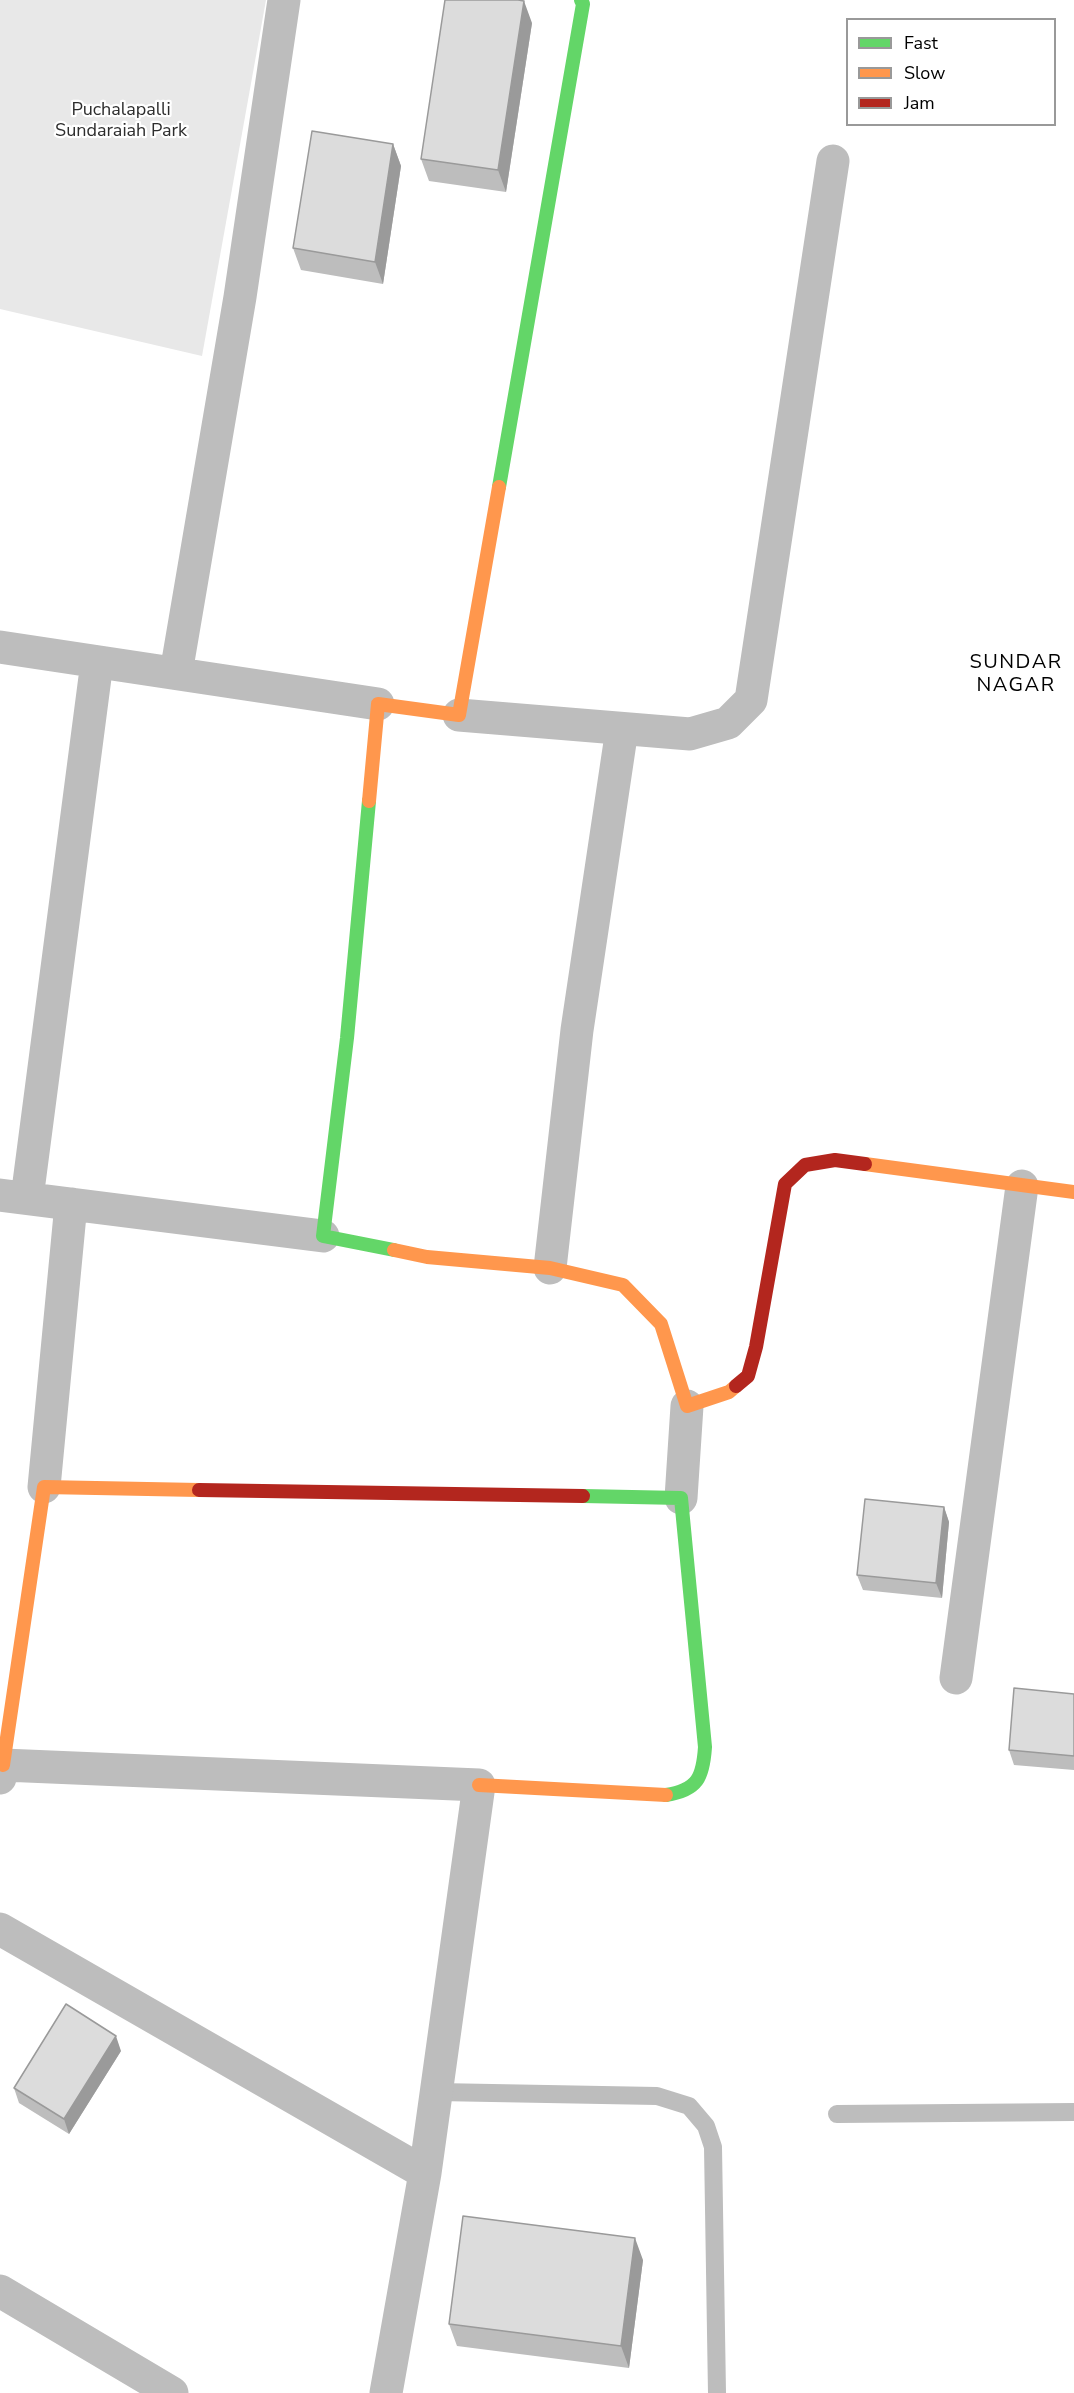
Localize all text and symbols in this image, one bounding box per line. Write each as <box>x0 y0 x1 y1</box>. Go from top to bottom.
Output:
legend <box>846 18 1056 126</box>
text: Fast <box>904 31 938 55</box>
text: Slow <box>904 61 945 85</box>
text: Jam <box>904 91 935 115</box>
park label: Puchalapalli Sundaraiah Park <box>55 100 187 142</box>
district label: SUNDAR NAGAR <box>969 651 1063 698</box>

